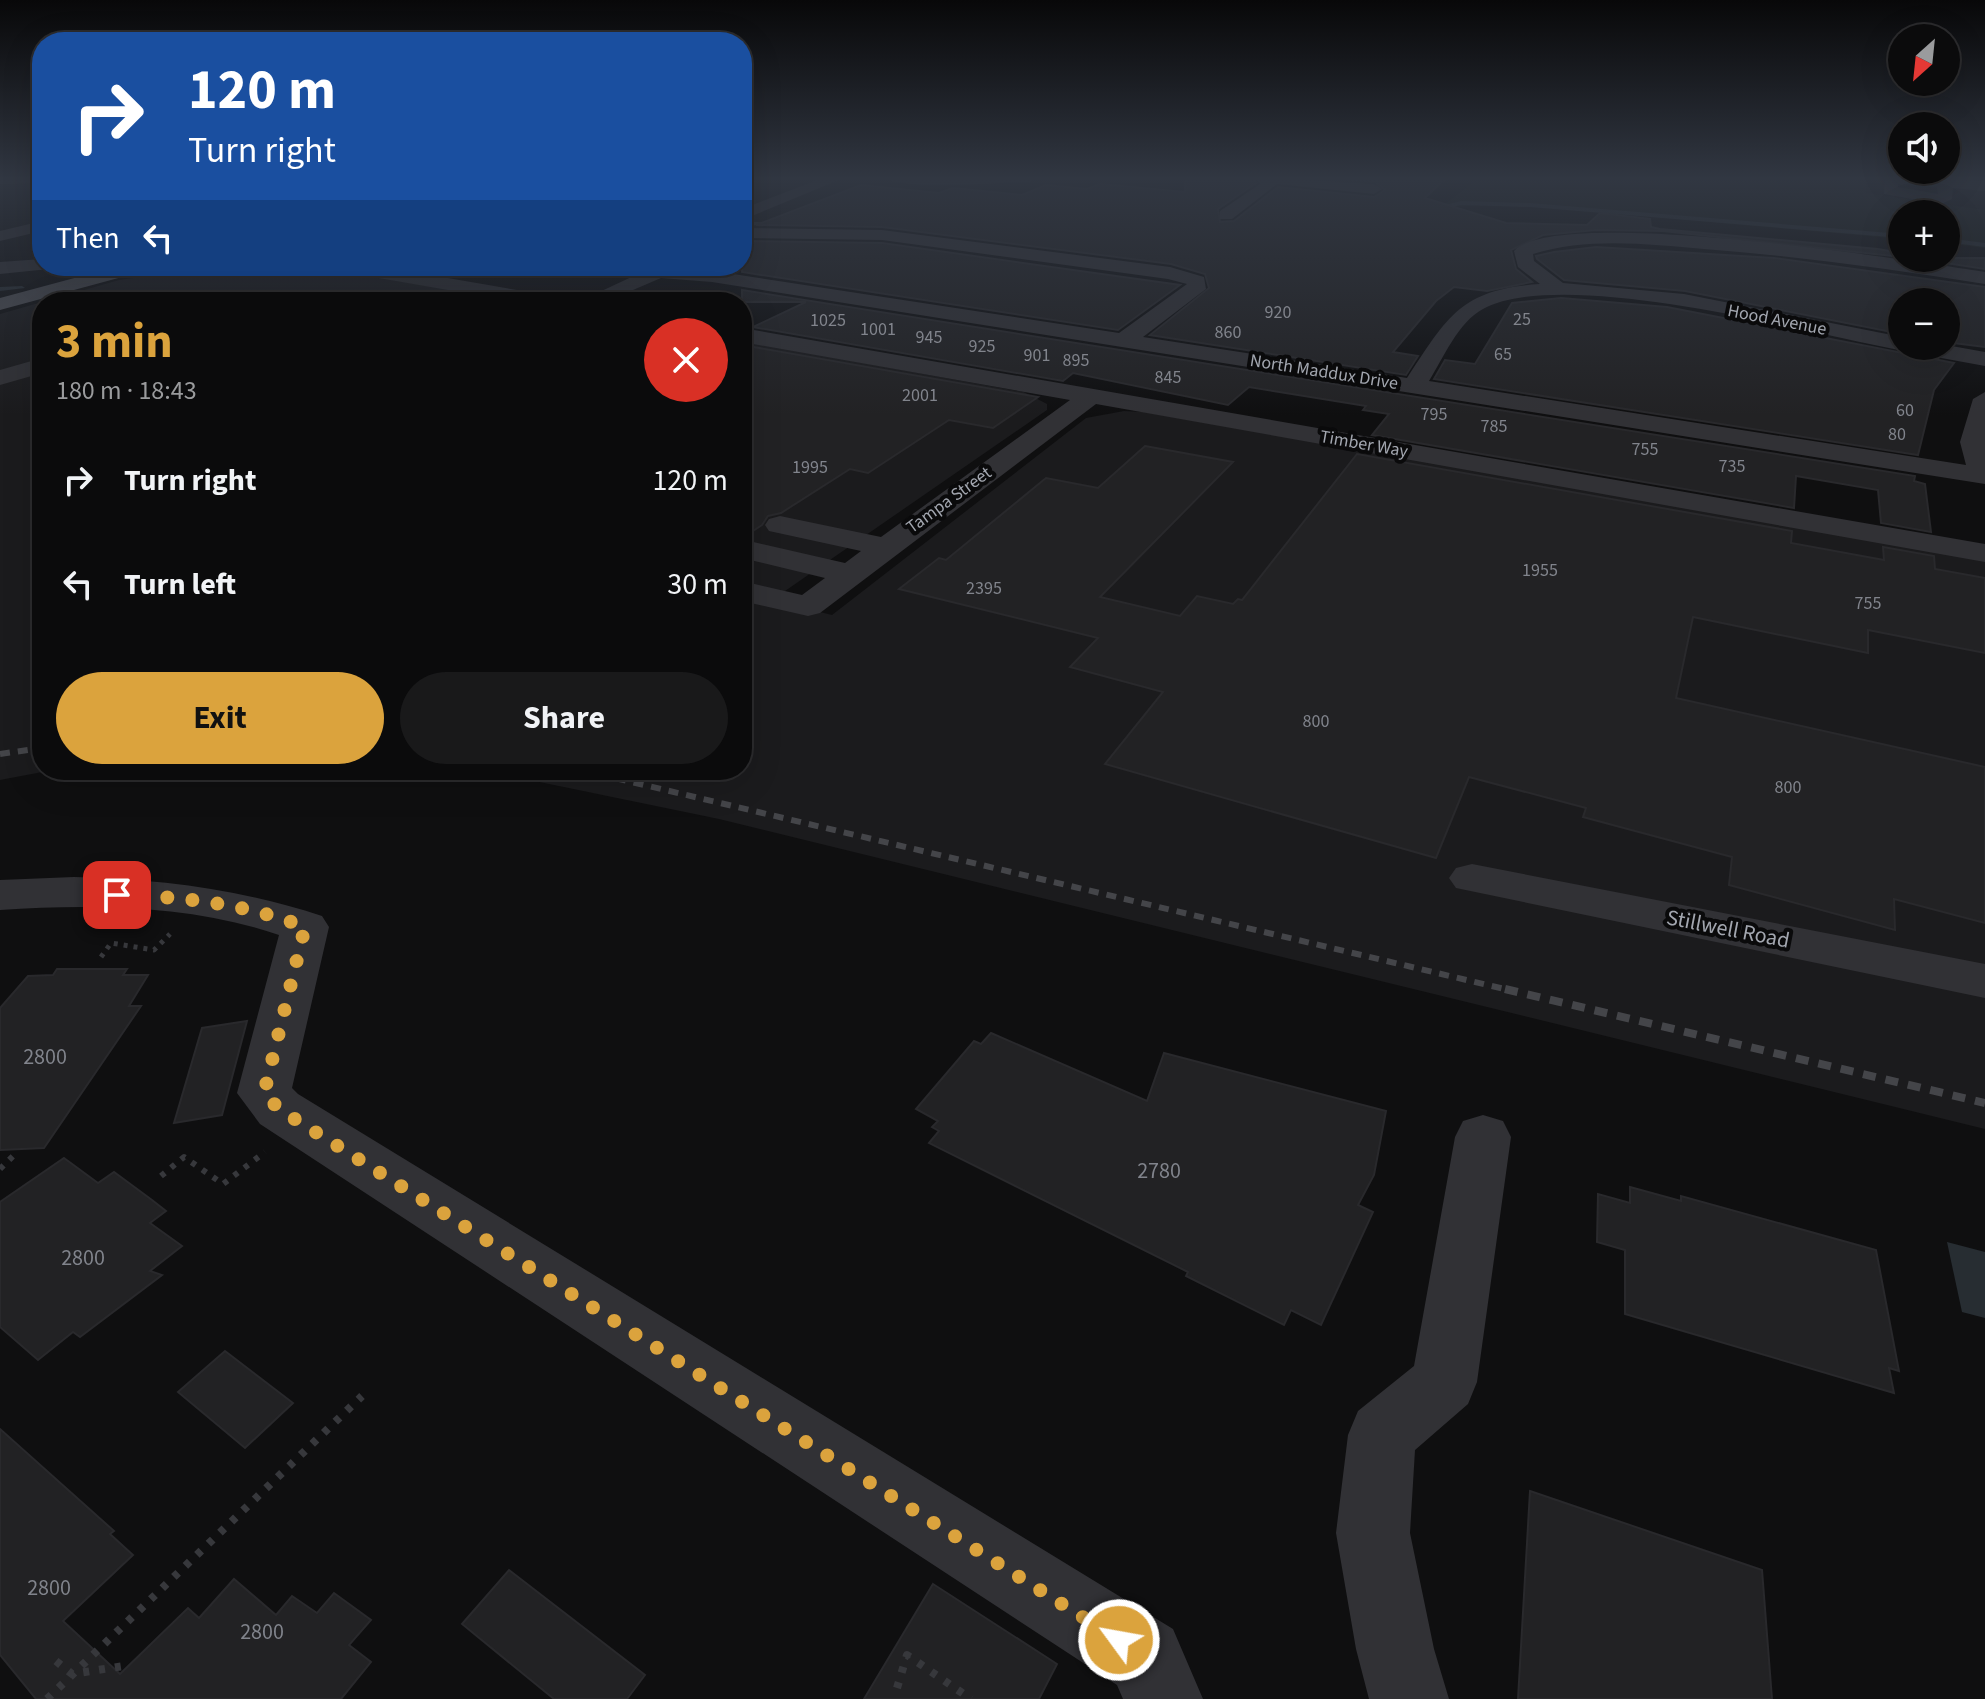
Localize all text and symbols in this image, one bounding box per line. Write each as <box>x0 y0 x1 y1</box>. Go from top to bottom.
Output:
north arrow <box>1888 24 1960 96</box>
map controls <box>1888 24 1960 360</box>
text: 120 m <box>188 51 336 130</box>
icon: right <box>56 64 160 168</box>
button: sound <box>1888 112 1960 184</box>
text: Turn right <box>188 125 336 176</box>
button: + <box>1888 200 1960 272</box>
icon: left <box>136 216 180 260</box>
text: Then <box>56 217 120 260</box>
button: − <box>1888 288 1960 360</box>
street label: Hood Avenue <box>1725 298 1829 342</box>
house number: 920 <box>1265 300 1291 325</box>
house number: 25 <box>1513 307 1531 332</box>
text: 3 min <box>56 308 173 376</box>
house number: 1025 <box>810 308 846 333</box>
house number: 1001 <box>860 317 896 342</box>
button: close <box>644 318 728 402</box>
house number: 860 <box>1215 320 1241 345</box>
house number: 945 <box>916 325 942 350</box>
house number: 925 <box>969 334 995 359</box>
house number: 65 <box>1494 342 1512 367</box>
house number: 901 <box>1024 343 1050 368</box>
house number: 895 <box>1063 348 1089 373</box>
street label: North Maddux Drive <box>1248 348 1400 396</box>
house number: 845 <box>1155 365 1181 390</box>
text: 180 m · 18:43 <box>56 372 197 409</box>
house number: 2001 <box>902 383 938 408</box>
house number: 60 <box>1896 398 1914 423</box>
house number: 795 <box>1421 402 1447 427</box>
house number: 785 <box>1481 414 1507 439</box>
house number: 80 <box>1888 422 1906 447</box>
street label: Timber Way <box>1318 424 1411 464</box>
house number: 755 <box>1632 437 1658 462</box>
house number: 735 <box>1719 454 1745 479</box>
house number: 1995 <box>792 455 828 480</box>
icon: right <box>56 458 100 502</box>
text: Turn right <box>124 459 256 502</box>
text: 120 m <box>652 459 728 502</box>
street label: Tampa Street <box>901 461 997 539</box>
house number: 1955 <box>1522 558 1558 583</box>
icon: left <box>56 562 100 606</box>
text: Turn left <box>124 563 236 606</box>
text: 30 m <box>667 563 728 606</box>
house number: 2395 <box>966 576 1002 601</box>
house number: 755 <box>1855 591 1881 616</box>
button: Exit <box>56 672 384 764</box>
button: Share <box>400 672 728 764</box>
house number: 800 <box>1303 709 1329 734</box>
house number: 800 <box>1775 775 1801 800</box>
pin <box>83 861 151 929</box>
icon: arrive <box>95 873 139 917</box>
street label: Stillwell Road <box>1664 901 1792 957</box>
house number: 2800 <box>23 1041 67 1073</box>
house number: 2780 <box>1137 1155 1181 1187</box>
house number: 2800 <box>61 1242 105 1274</box>
house number: 2800 <box>27 1572 71 1604</box>
position arrow <box>1077 1598 1161 1682</box>
house number: 2800 <box>240 1616 284 1648</box>

